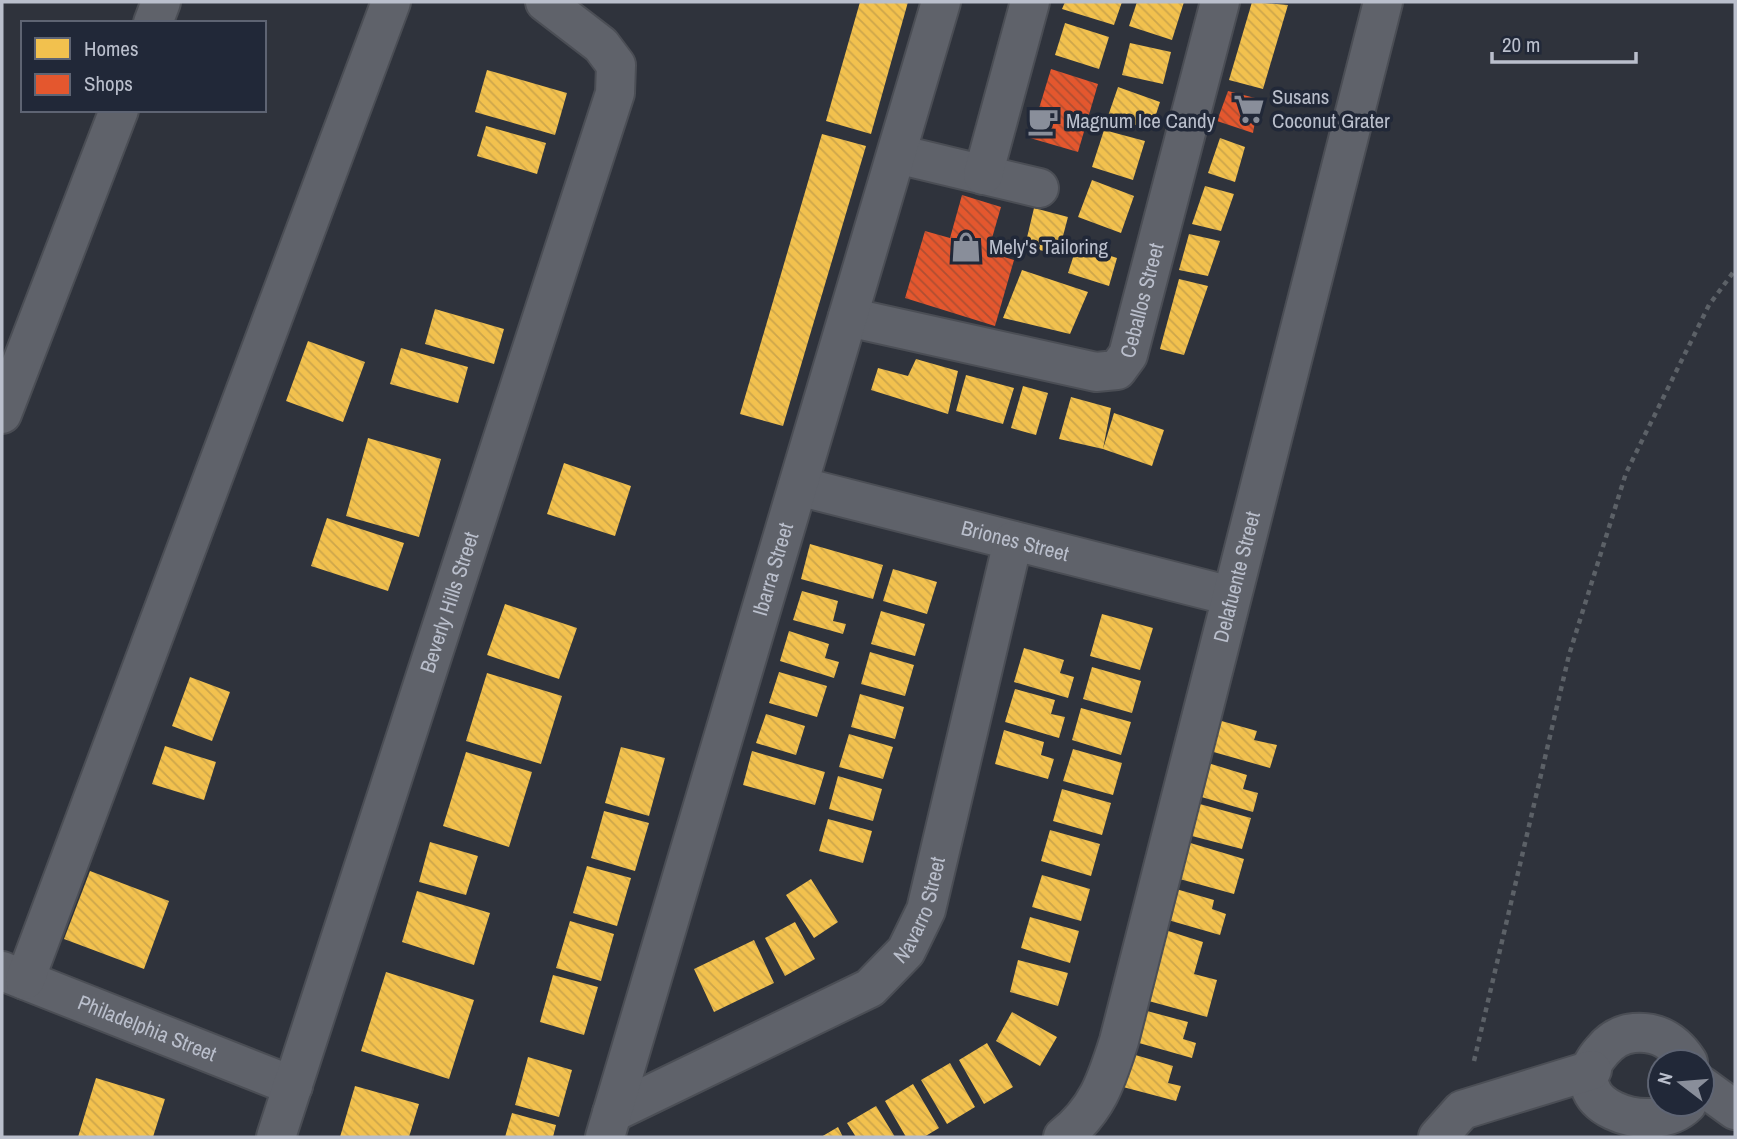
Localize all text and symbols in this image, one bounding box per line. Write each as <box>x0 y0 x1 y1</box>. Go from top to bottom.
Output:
legend <box>21 21 266 112</box>
scale bar <box>1492 21 1636 65</box>
text: 20 m <box>1502 30 1540 59</box>
text: Homes <box>84 34 139 63</box>
text: Shops <box>84 69 133 98</box>
place label: Susans Coconut Grater <box>1272 82 1390 135</box>
supermarket icon: Susans Coconut Grater <box>1232 92 1266 126</box>
cafe icon: Magnum Ice Candy <box>1026 104 1060 138</box>
place label: Magnum Ice Candy <box>1066 106 1216 135</box>
shop icon: Mely's Tailoring <box>949 230 983 264</box>
place label: Mely's Tailoring <box>989 232 1109 261</box>
street label: Ceballos Street <box>1113 240 1171 361</box>
street label: Delafuente Street <box>1206 508 1267 645</box>
street label: Briones Street <box>958 513 1072 568</box>
street label: Ibarra Street <box>745 519 800 619</box>
street label: Beverly Hills Street <box>413 528 486 676</box>
street label: Navarro Street <box>887 854 952 970</box>
street label: Philadelphia Street <box>74 987 221 1068</box>
north arrow <box>1646 1048 1716 1118</box>
text: N <box>1651 1069 1679 1087</box>

